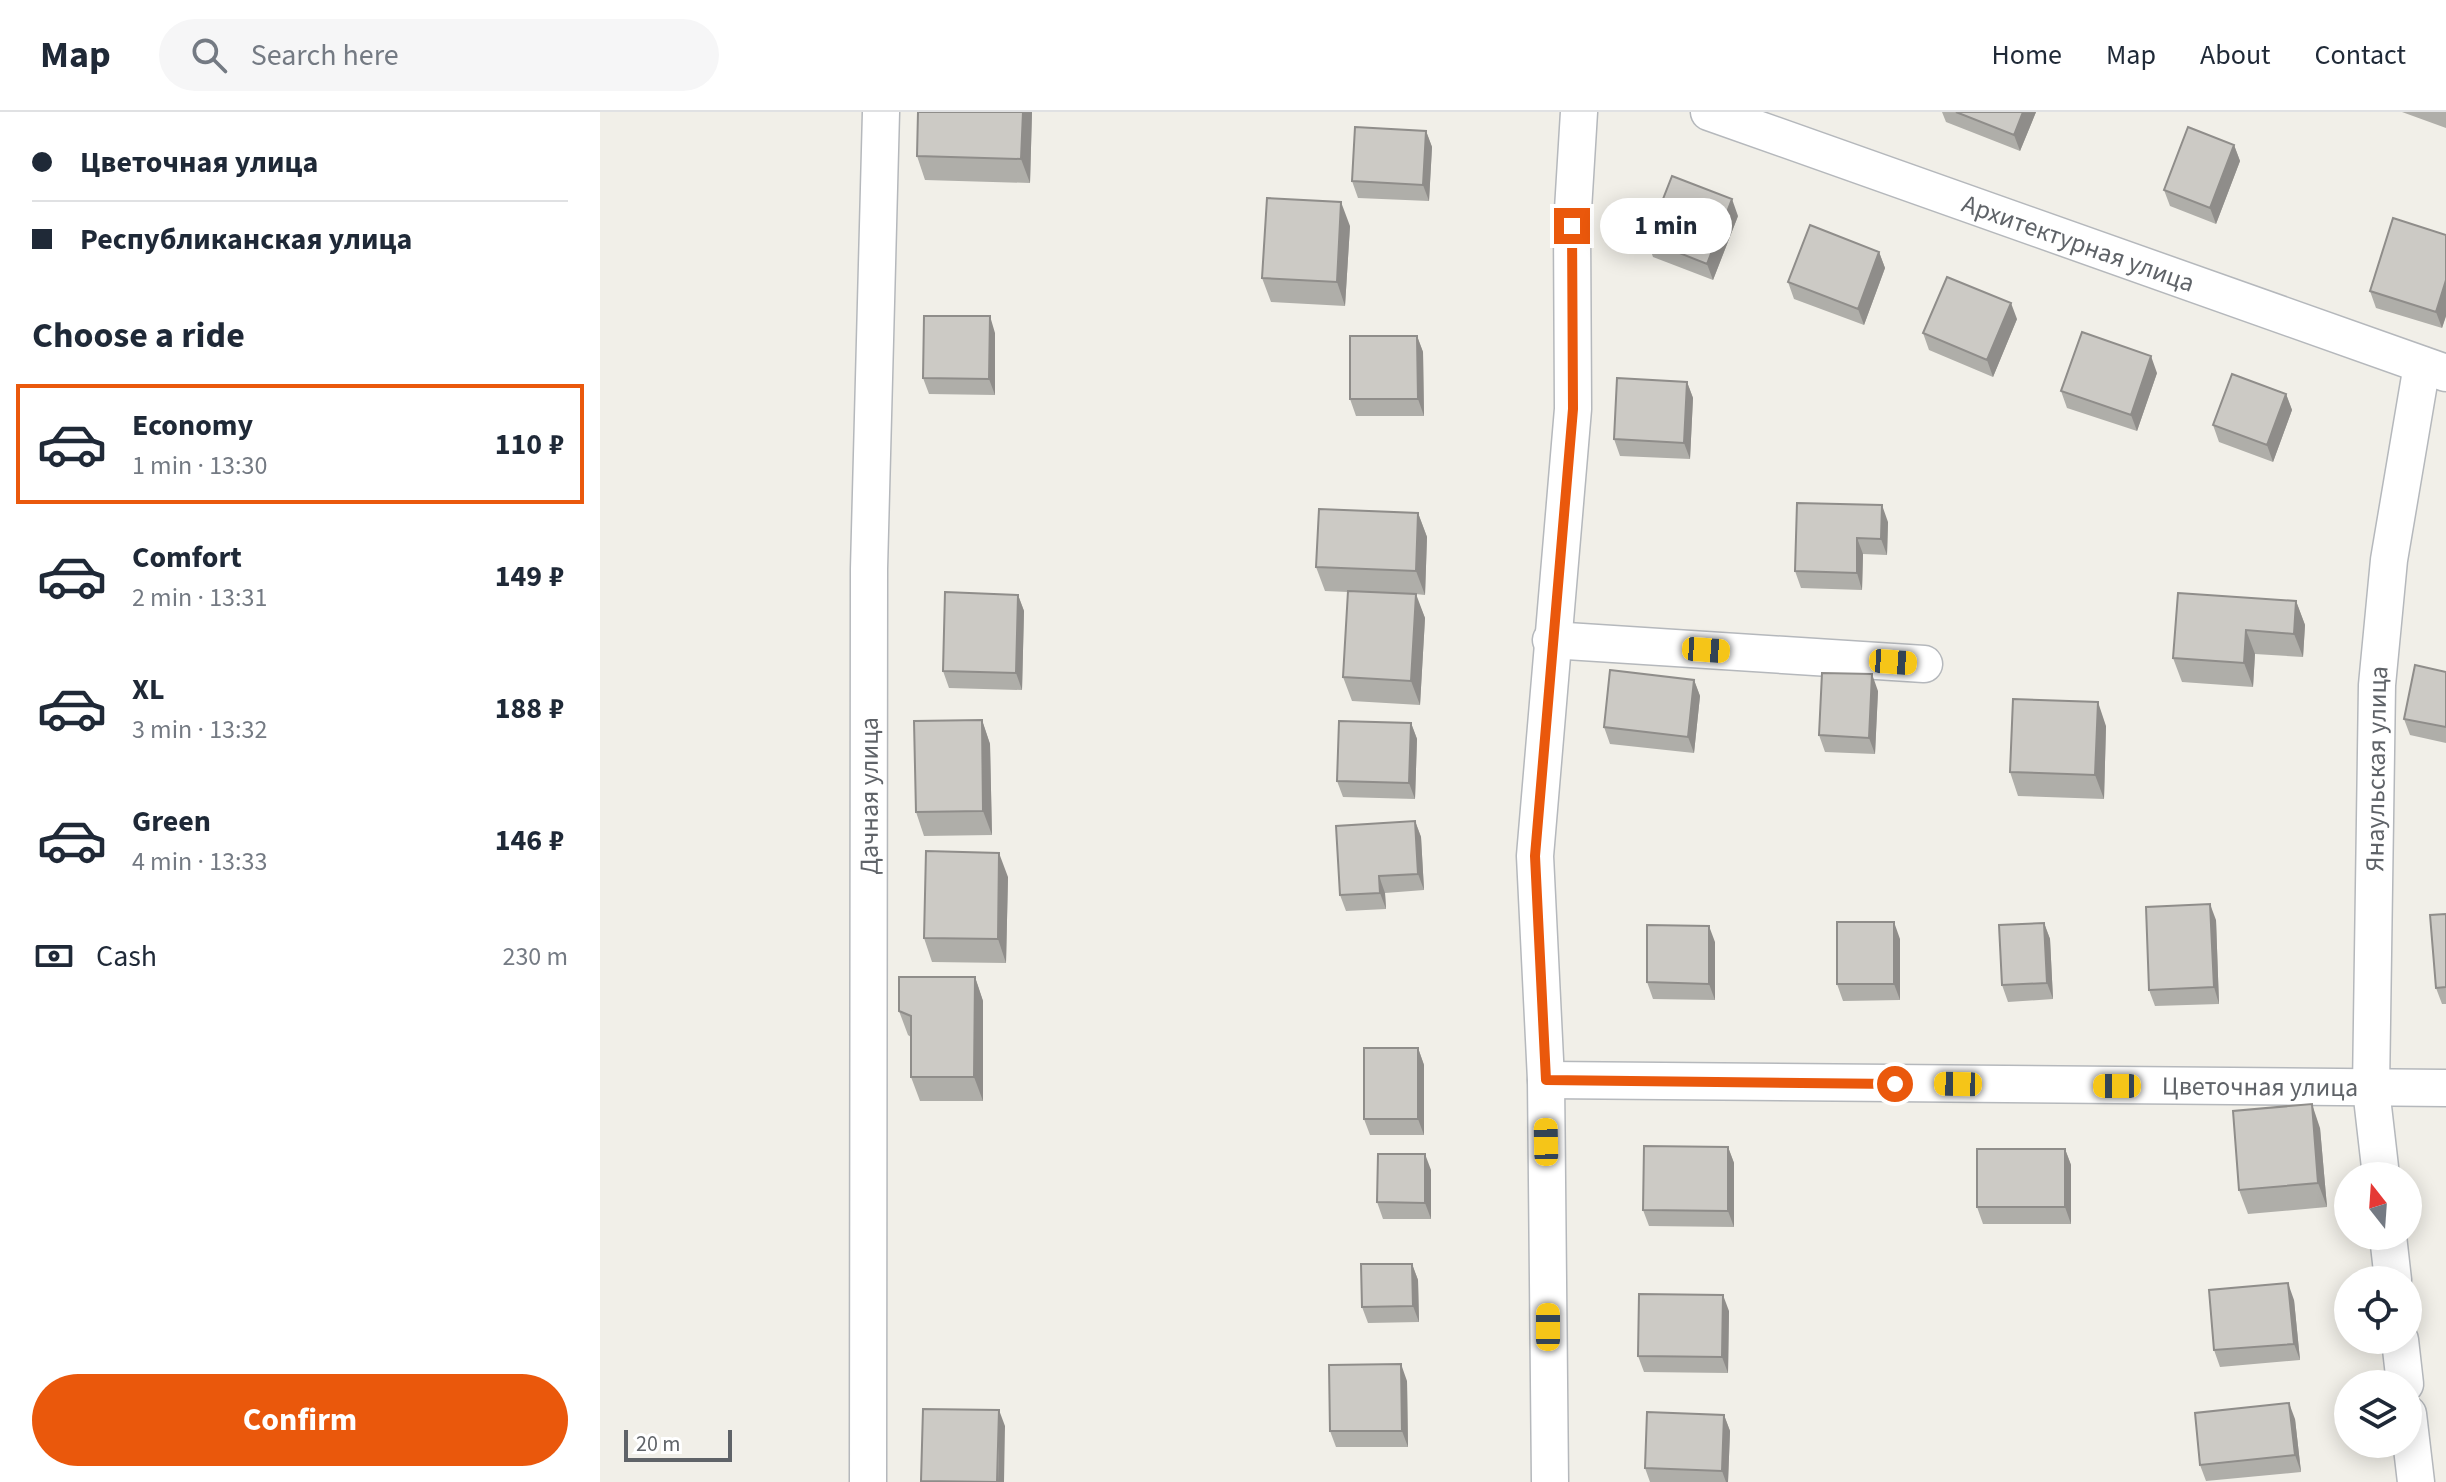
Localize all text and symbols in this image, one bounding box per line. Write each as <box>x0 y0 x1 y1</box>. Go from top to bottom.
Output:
search box <box>159 19 719 91</box>
text: Map <box>40 28 111 82</box>
icon: search <box>187 33 231 77</box>
text: Search here <box>251 34 399 77</box>
text: Home <box>1991 35 2062 75</box>
text: Map <box>2106 35 2156 75</box>
text: About <box>2200 35 2271 75</box>
text: Contact <box>2315 35 2406 75</box>
text: Цветочная улица <box>80 141 318 184</box>
street label: Архитектурная улица <box>1957 185 2200 302</box>
callout: 1 min <box>1600 198 1732 254</box>
text: 1 min <box>1634 207 1698 244</box>
route end <box>1554 208 1590 244</box>
text: Республиканская улица <box>80 218 412 261</box>
text: Choose a ride <box>32 310 245 361</box>
text: Economy <box>132 404 253 447</box>
icon: car <box>36 408 108 480</box>
text: 110 ₽ <box>495 423 564 466</box>
text: 1 min · 13:30 <box>132 447 267 484</box>
text: Comfort <box>132 536 242 579</box>
icon: car <box>36 540 108 612</box>
text: 149 ₽ <box>495 555 564 598</box>
text: 2 min · 13:31 <box>132 579 267 616</box>
car <box>1681 636 1731 664</box>
car <box>1868 648 1918 676</box>
street label: Янаульская улица <box>2356 664 2398 872</box>
text: XL <box>132 668 165 711</box>
icon: car <box>36 672 108 744</box>
text: 188 ₽ <box>495 687 564 730</box>
text: 3 min · 13:32 <box>132 711 267 748</box>
street label: Дачная улица <box>851 717 888 875</box>
text: Green <box>132 800 211 843</box>
icon: car <box>36 804 108 876</box>
text: 146 ₽ <box>495 819 564 862</box>
text: 4 min · 13:33 <box>132 843 267 880</box>
icon: cash <box>32 934 76 978</box>
text: Cash <box>96 935 157 978</box>
text: 230 m <box>502 938 568 975</box>
route start <box>1877 1066 1913 1102</box>
street label: Цветочная улица <box>2162 1067 2358 1106</box>
car <box>1934 1072 1982 1096</box>
car <box>2093 1074 2141 1098</box>
car <box>1534 1118 1558 1166</box>
north arrow <box>2334 1162 2422 1250</box>
map controls <box>2334 1162 2422 1458</box>
button: locate <box>2334 1266 2422 1354</box>
car <box>1536 1303 1560 1351</box>
button: layers <box>2334 1370 2422 1458</box>
button: Confirm <box>32 1374 568 1466</box>
scale bar <box>624 1426 732 1462</box>
text: 20 m <box>636 1428 681 1460</box>

